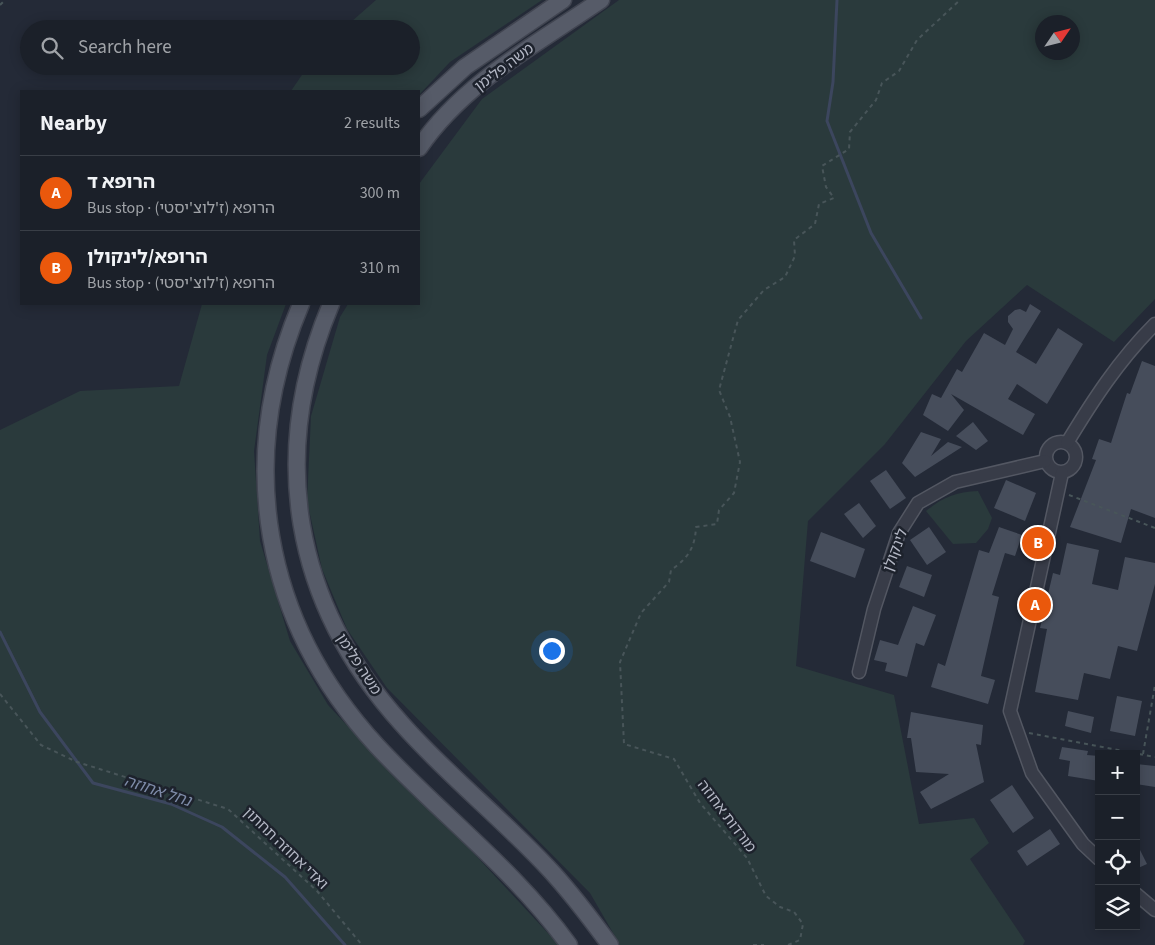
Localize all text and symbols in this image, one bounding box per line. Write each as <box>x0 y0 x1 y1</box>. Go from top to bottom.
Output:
north arrow <box>1035 15 1080 60</box>
search box <box>20 20 420 75</box>
icon: search <box>38 34 66 62</box>
text: Search here <box>78 34 172 61</box>
street label: משה פלימן <box>470 38 538 97</box>
text: Nearby <box>40 108 107 138</box>
text: 2 results <box>344 112 400 134</box>
text: הרופא ד <box>87 169 155 196</box>
text: A <box>51 182 61 204</box>
text: 300 m <box>360 182 400 204</box>
text: Bus stop · הרופא (ז'לוצ'יסטי) <box>87 197 275 219</box>
text: הרופא/לינקולן <box>87 244 208 271</box>
text: B <box>51 257 61 279</box>
text: 310 m <box>360 257 400 279</box>
text: Bus stop · הרופא (ז'לוצ'יסטי) <box>87 272 275 294</box>
pin: B <box>1022 524 1054 562</box>
street label: לינקולן <box>878 525 913 575</box>
pin: A <box>1019 586 1051 624</box>
street label: משה פלימן <box>331 630 386 699</box>
your location <box>539 638 565 664</box>
map controls <box>1095 750 1140 930</box>
button: + <box>1095 750 1140 795</box>
water label: נחל אחוזה <box>121 770 195 812</box>
street label: מורדות אחוזה <box>692 776 761 857</box>
button: − <box>1095 795 1140 840</box>
street label: ואדי אחוזה תחתון <box>239 802 333 894</box>
button: locate <box>1095 840 1140 885</box>
button: layers <box>1095 885 1140 930</box>

